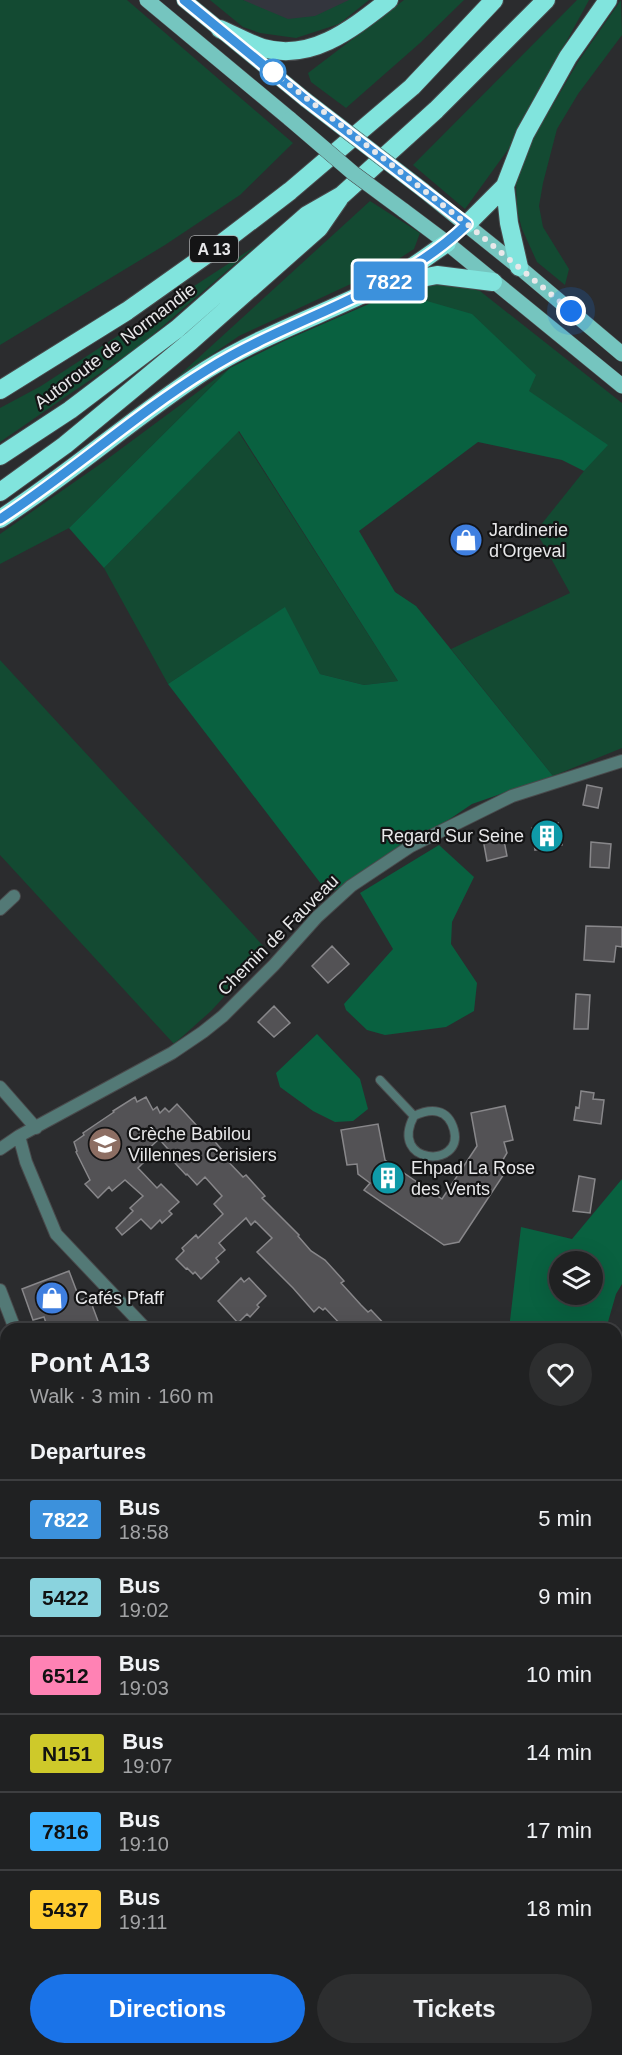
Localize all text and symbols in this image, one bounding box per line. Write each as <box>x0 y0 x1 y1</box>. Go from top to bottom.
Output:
unlabelled marker <box>260 59 286 85</box>
road number: A 13 <box>190 236 238 262</box>
line badge: 7822 <box>347 262 431 300</box>
text: 7822 <box>366 270 412 293</box>
street label: Autoroute de Normandie <box>31 279 199 413</box>
your location <box>556 296 586 326</box>
place label: Jardinerie d'Orgeval <box>489 520 568 561</box>
shop icon: Jardinerie d'Orgeval <box>448 522 484 558</box>
building icon: Regard Sur Seine <box>529 818 565 854</box>
place label: Regard Sur Seine <box>381 826 524 846</box>
street label: Chemin de Fauveau <box>214 871 342 999</box>
place label: Crèche Babilou Villennes Cerisiers <box>128 1124 277 1165</box>
school or university icon: Crèche Babilou Villennes Cerisiers <box>87 1126 123 1162</box>
place label: Ehpad La Rose des Vents <box>411 1158 535 1199</box>
building icon: Ehpad La Rose des Vents <box>370 1160 406 1196</box>
map controls <box>549 1251 603 1305</box>
button: layers <box>549 1251 603 1305</box>
shop icon: Cafés Pfaff <box>34 1280 70 1316</box>
place label: Cafés Pfaff <box>75 1288 165 1308</box>
button: heart <box>529 1343 592 1406</box>
text: Pont A13 <box>30 1347 150 1378</box>
text: Walk · 3 min · 160 m <box>30 1385 214 1407</box>
text: Departures <box>30 1439 146 1464</box>
text: Bus <box>119 1495 160 1520</box>
text: 5 min <box>538 1506 592 1531</box>
text: 7822 <box>42 1508 89 1531</box>
text: 18:58 <box>119 1521 169 1543</box>
text: Bus <box>119 1573 160 1598</box>
text: 9 min <box>538 1584 592 1609</box>
text: 5422 <box>42 1586 89 1609</box>
text: 19:02 <box>119 1599 169 1621</box>
text: Bus <box>119 1651 160 1676</box>
text: 10 min <box>526 1662 592 1687</box>
text: 6512 <box>42 1664 89 1687</box>
text: 19:03 <box>119 1677 169 1699</box>
text: Bus <box>122 1729 164 1754</box>
text: 14 min <box>526 1740 592 1765</box>
text: N151 <box>42 1742 92 1765</box>
text: 19:07 <box>122 1755 172 1777</box>
text: Bus <box>119 1807 160 1832</box>
text: 17 min <box>526 1818 592 1843</box>
text: 7816 <box>42 1820 89 1843</box>
text: 19:10 <box>119 1833 169 1855</box>
text: Bus <box>119 1885 160 1910</box>
text: 18 min <box>526 1896 592 1921</box>
text: 5437 <box>42 1898 89 1921</box>
text: 19:11 <box>119 1911 167 1933</box>
button: Directions <box>30 1974 305 2043</box>
button: Tickets <box>317 1974 592 2043</box>

